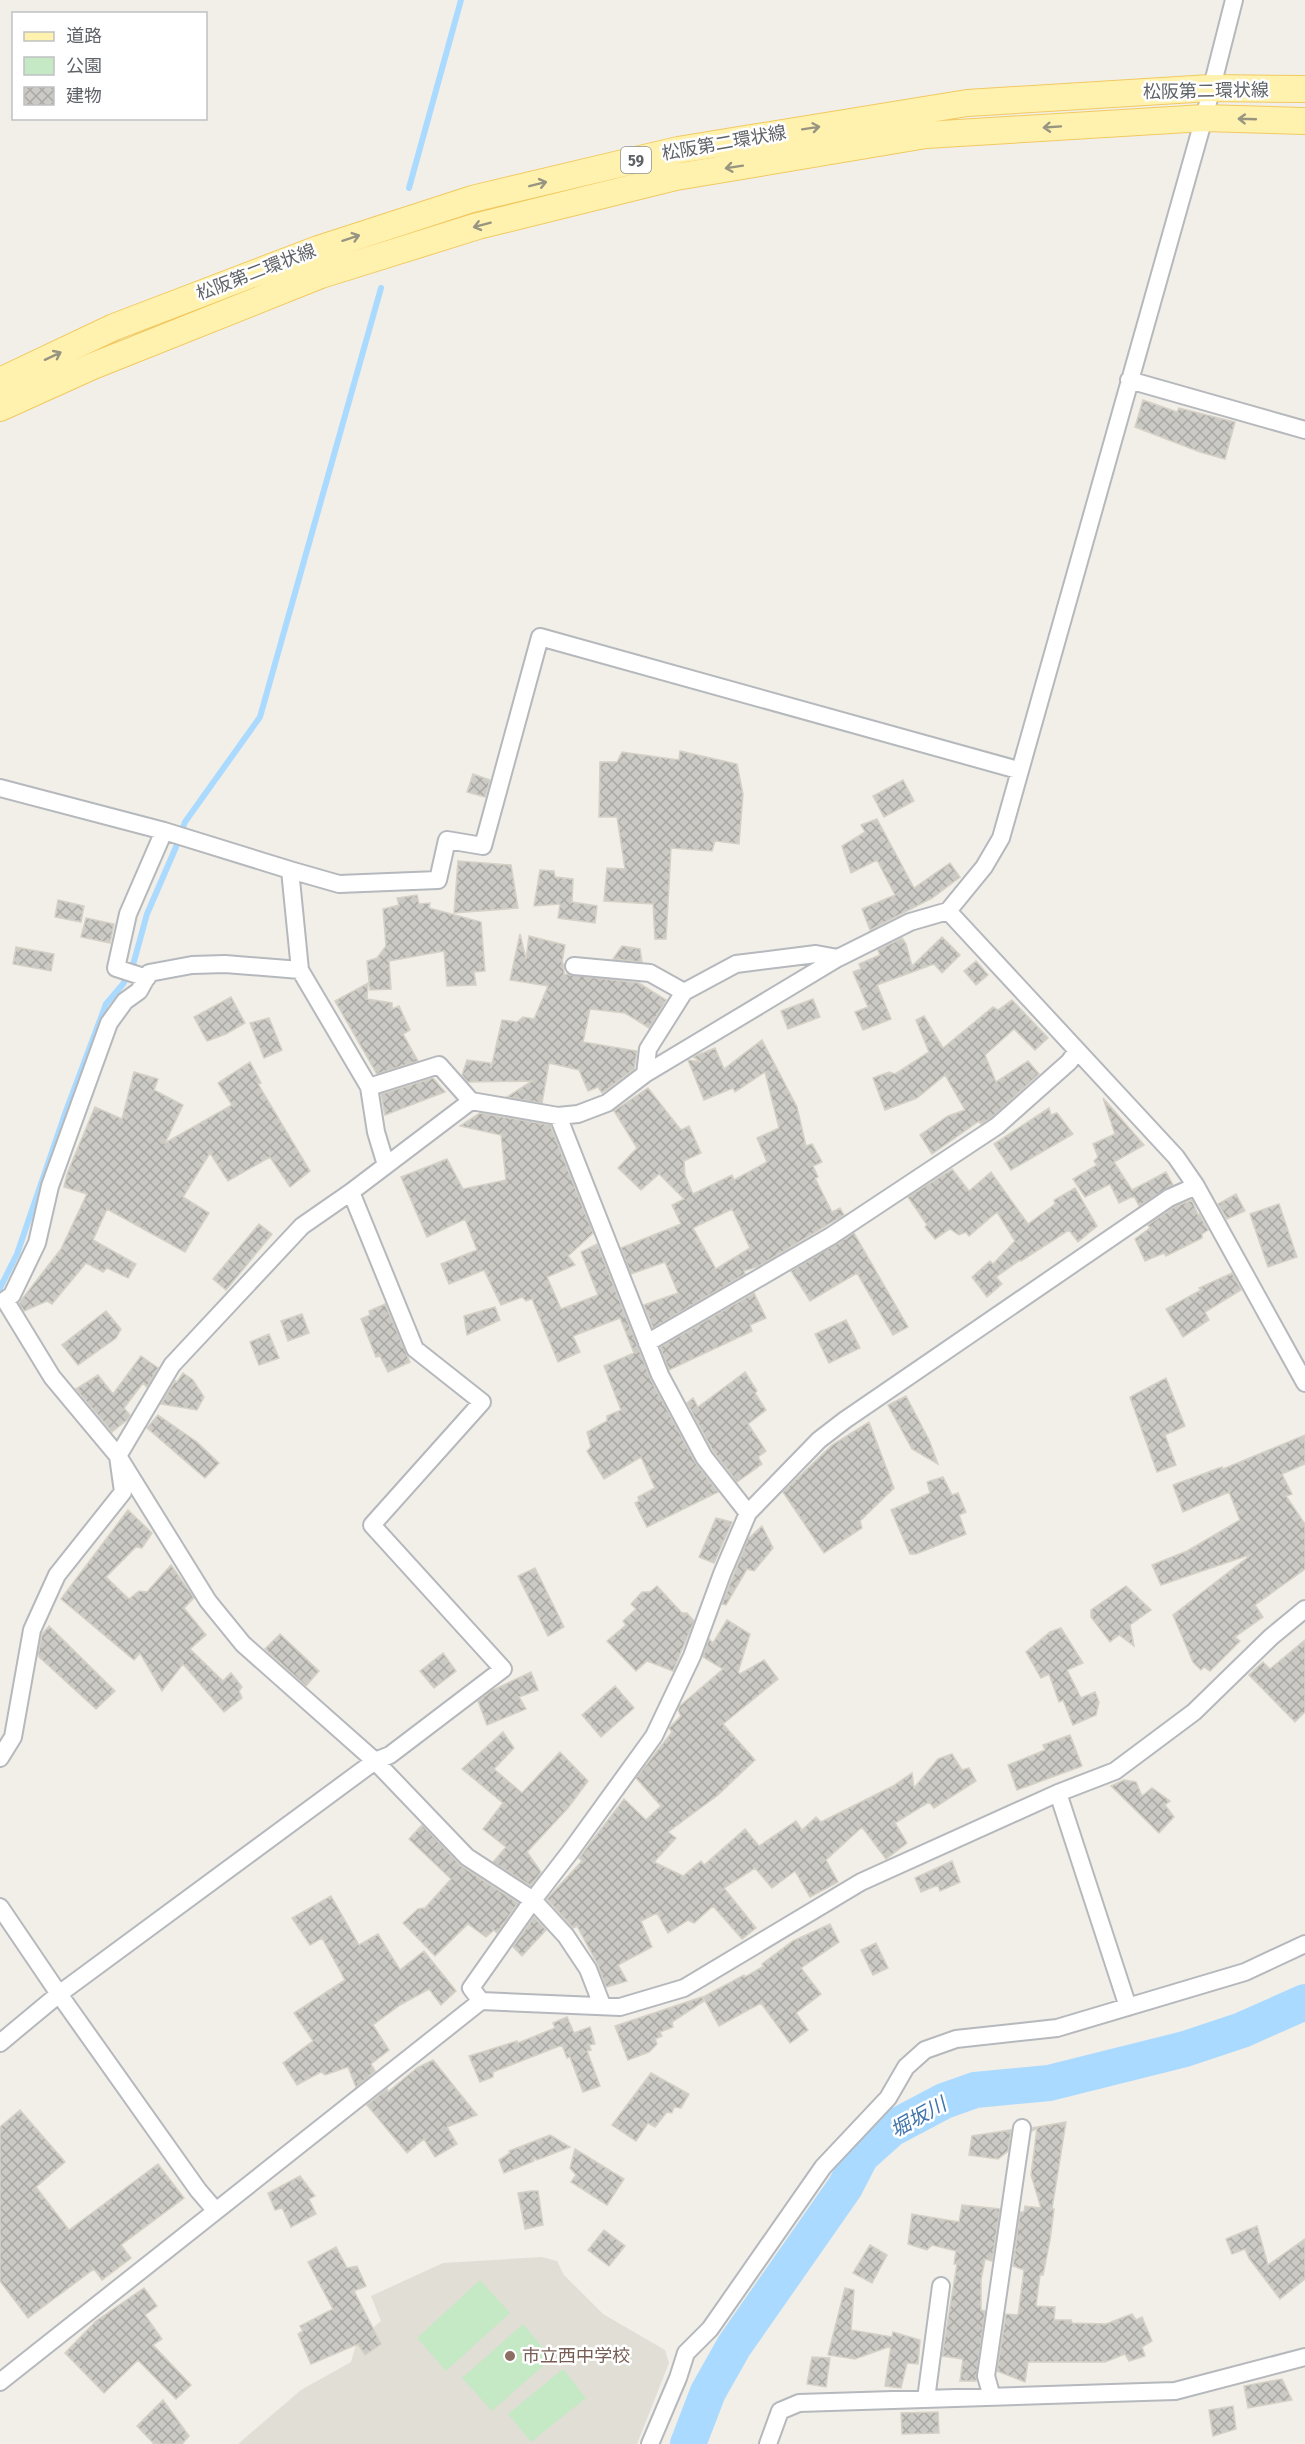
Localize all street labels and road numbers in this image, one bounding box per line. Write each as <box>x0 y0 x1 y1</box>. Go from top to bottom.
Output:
street label: 松阪第二環状線 <box>1143 79 1269 103</box>
street label: 松阪第二環状線 <box>660 121 788 165</box>
road number: 59 <box>621 147 651 173</box>
street label: 松阪第二環状線 <box>193 239 319 305</box>

